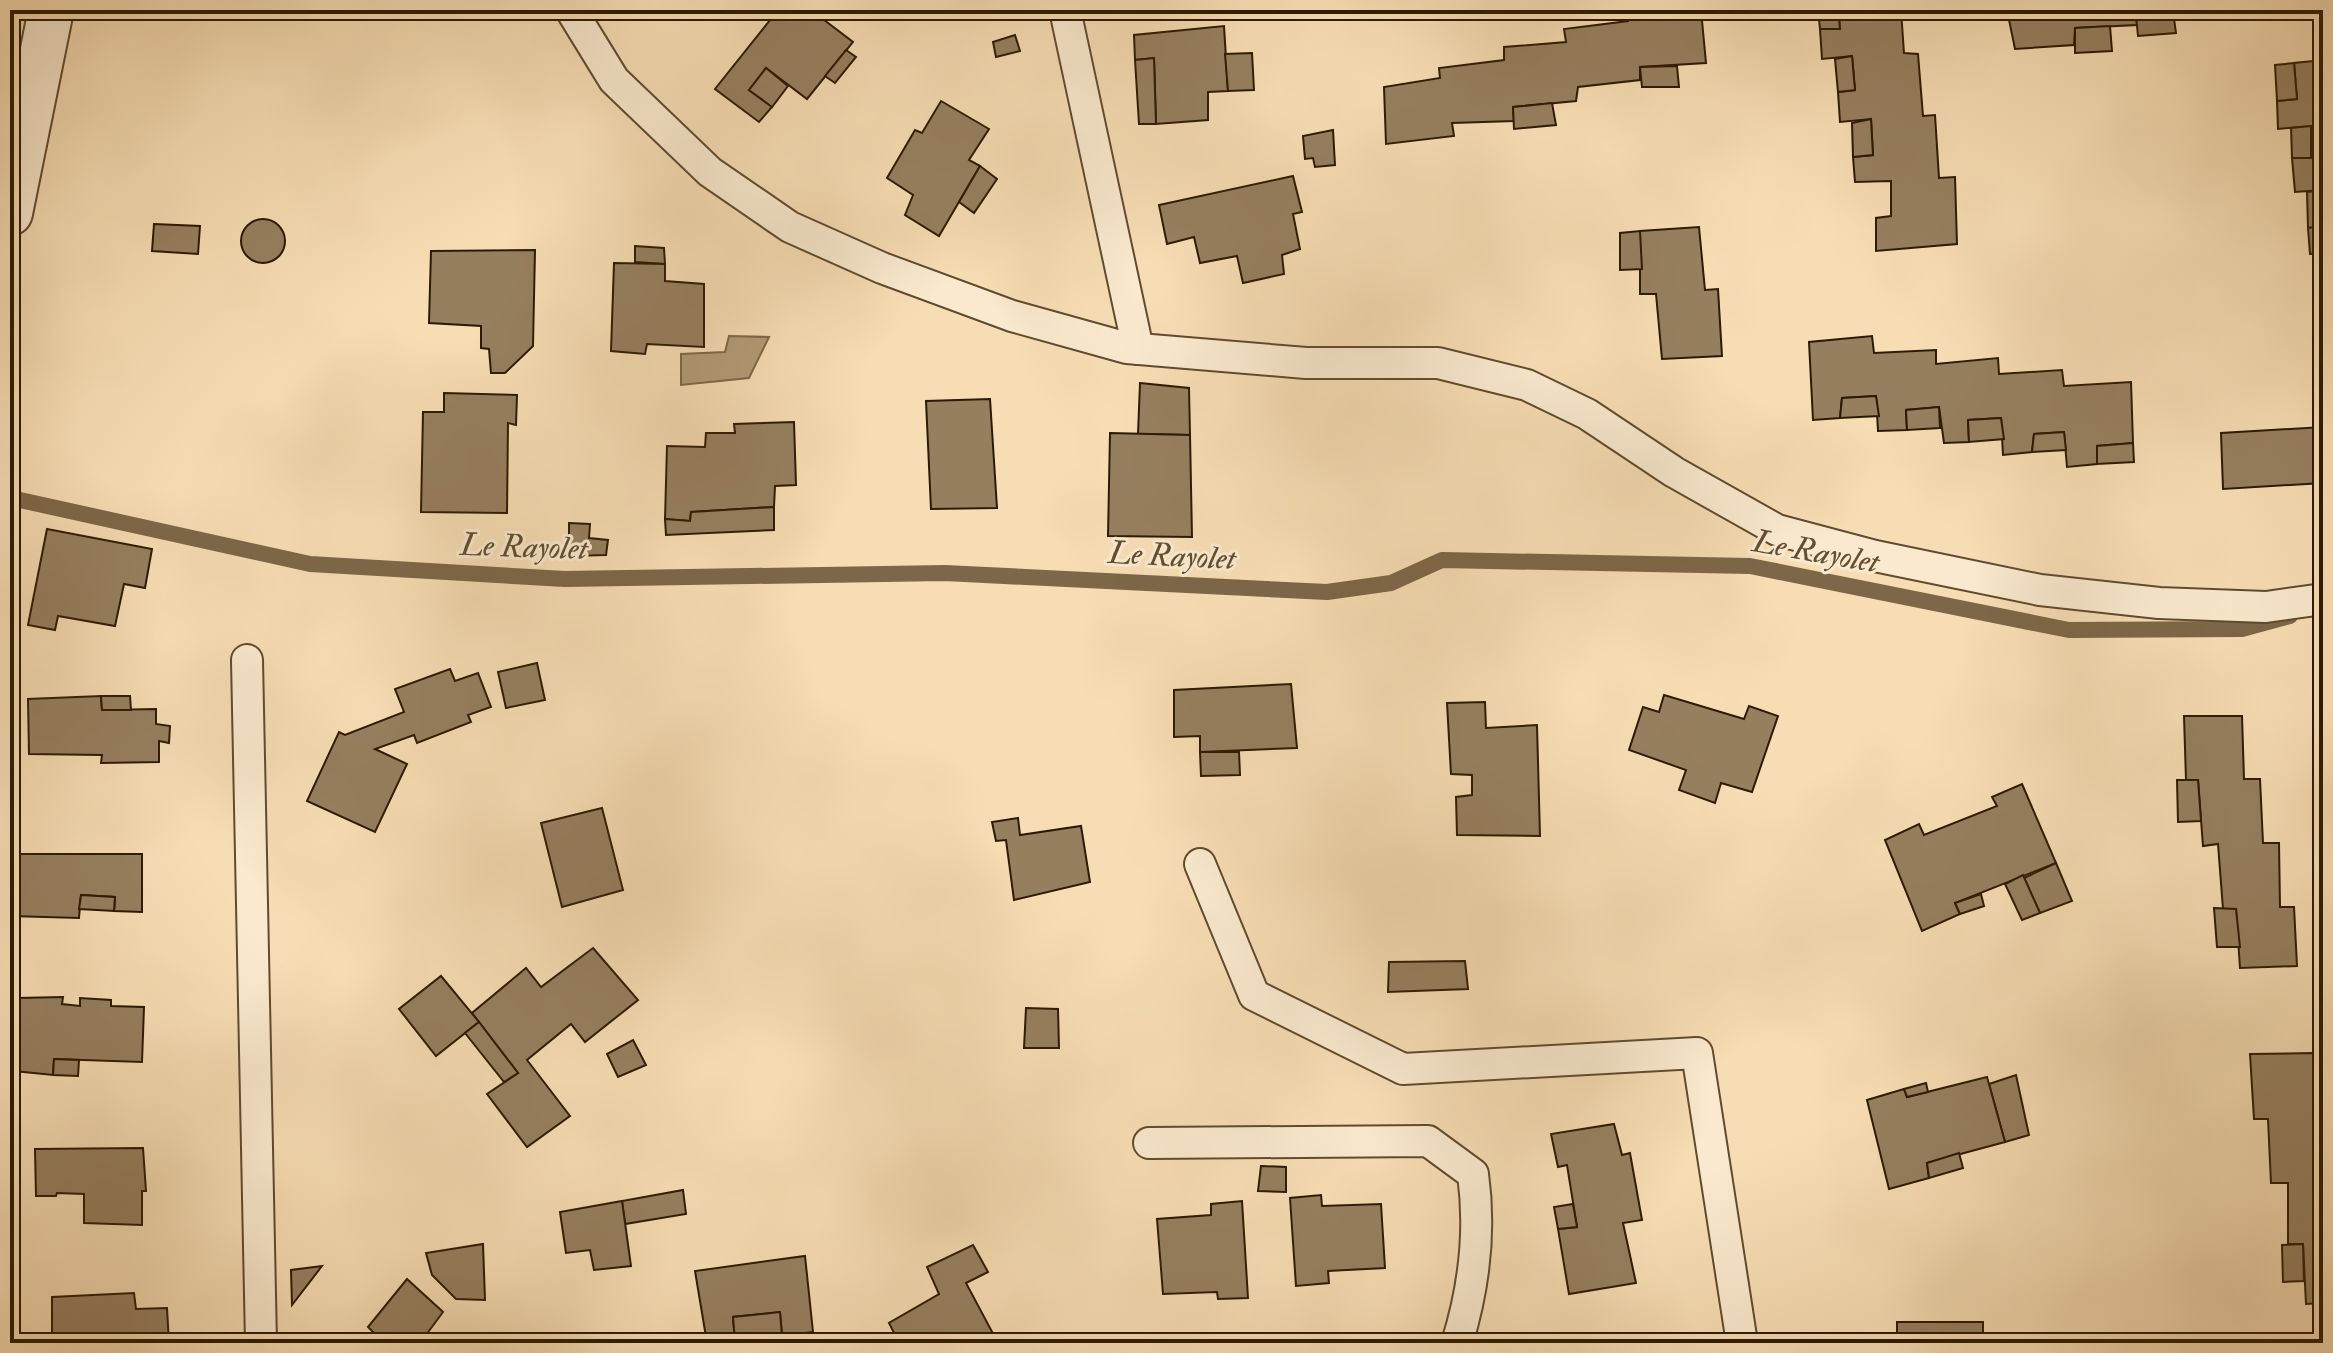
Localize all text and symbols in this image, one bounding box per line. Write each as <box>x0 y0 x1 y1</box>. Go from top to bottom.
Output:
water label: Le Rayolet <box>1748 521 1884 583</box>
water label: Le Rayolet <box>457 525 590 569</box>
water label: Le Rayolet <box>1105 533 1239 579</box>

